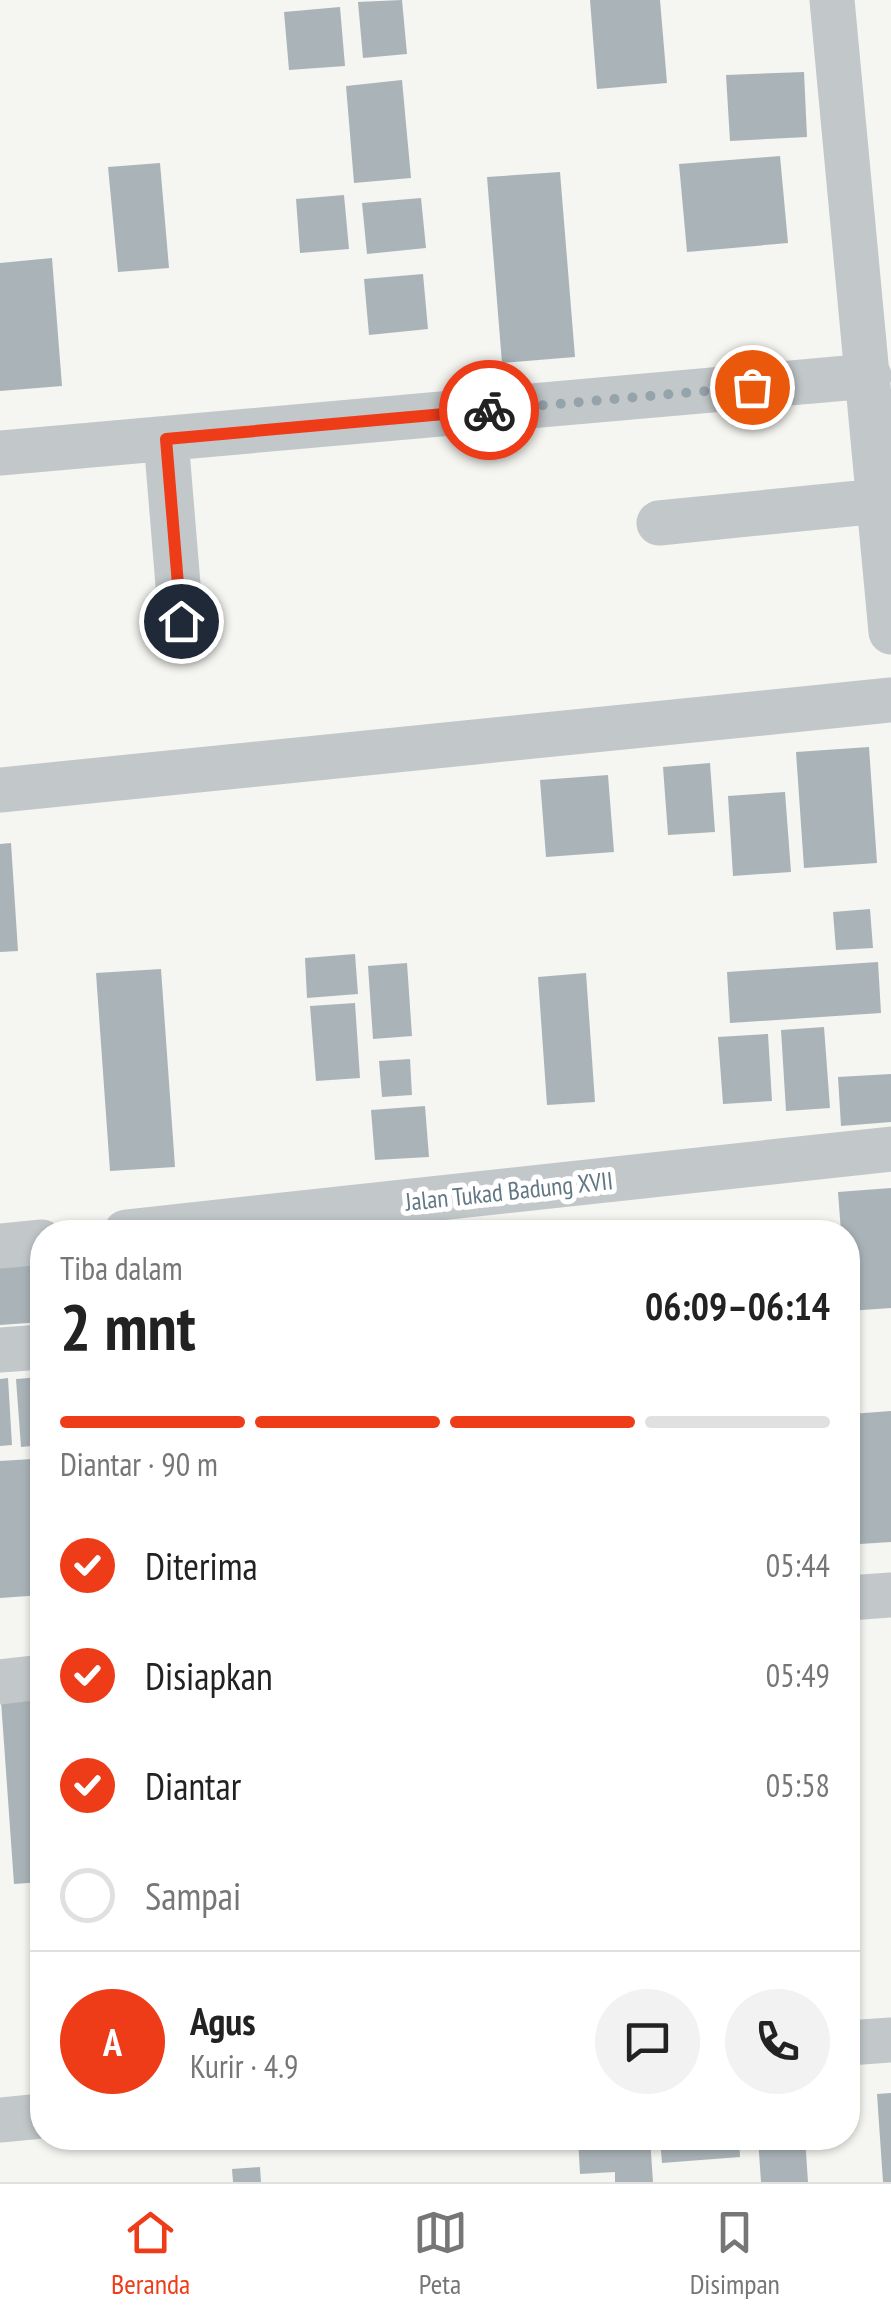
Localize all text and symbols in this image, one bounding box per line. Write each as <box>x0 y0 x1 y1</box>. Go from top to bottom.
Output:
pin <box>710 345 795 430</box>
courier <box>439 360 539 460</box>
icon: bag <box>725 360 780 415</box>
icon: bike <box>462 383 517 438</box>
pin <box>139 579 224 664</box>
icon: home <box>154 594 209 649</box>
street label: Jalan Tukad Badung XVII <box>403 1164 614 1218</box>
text: Tiba dalam <box>60 1247 182 1289</box>
text: 06:09–06:14 <box>645 1281 830 1330</box>
text: 2 mnt <box>60 1284 196 1368</box>
text: Diantar · 90 m <box>60 1443 218 1485</box>
icon: check <box>60 1538 115 1593</box>
text: Diterima <box>145 1541 258 1590</box>
text: 05:44 <box>766 1544 830 1586</box>
icon: check <box>60 1648 115 1703</box>
text: Disiapkan <box>145 1651 273 1700</box>
text: 05:49 <box>766 1654 830 1696</box>
icon: check <box>60 1758 115 1813</box>
text: Diantar <box>145 1761 241 1810</box>
text: 05:58 <box>766 1764 830 1806</box>
text: Sampai <box>145 1871 241 1920</box>
button: chat <box>595 1989 700 2094</box>
button: phone <box>725 1989 830 2094</box>
text: Agus <box>190 1996 256 2045</box>
text: A <box>103 2017 122 2066</box>
text: Kurir · 4.9 <box>190 2045 298 2087</box>
tab: Beranda <box>111 2205 190 2302</box>
tab: Peta <box>413 2205 468 2302</box>
tab: Disimpan <box>690 2205 780 2302</box>

